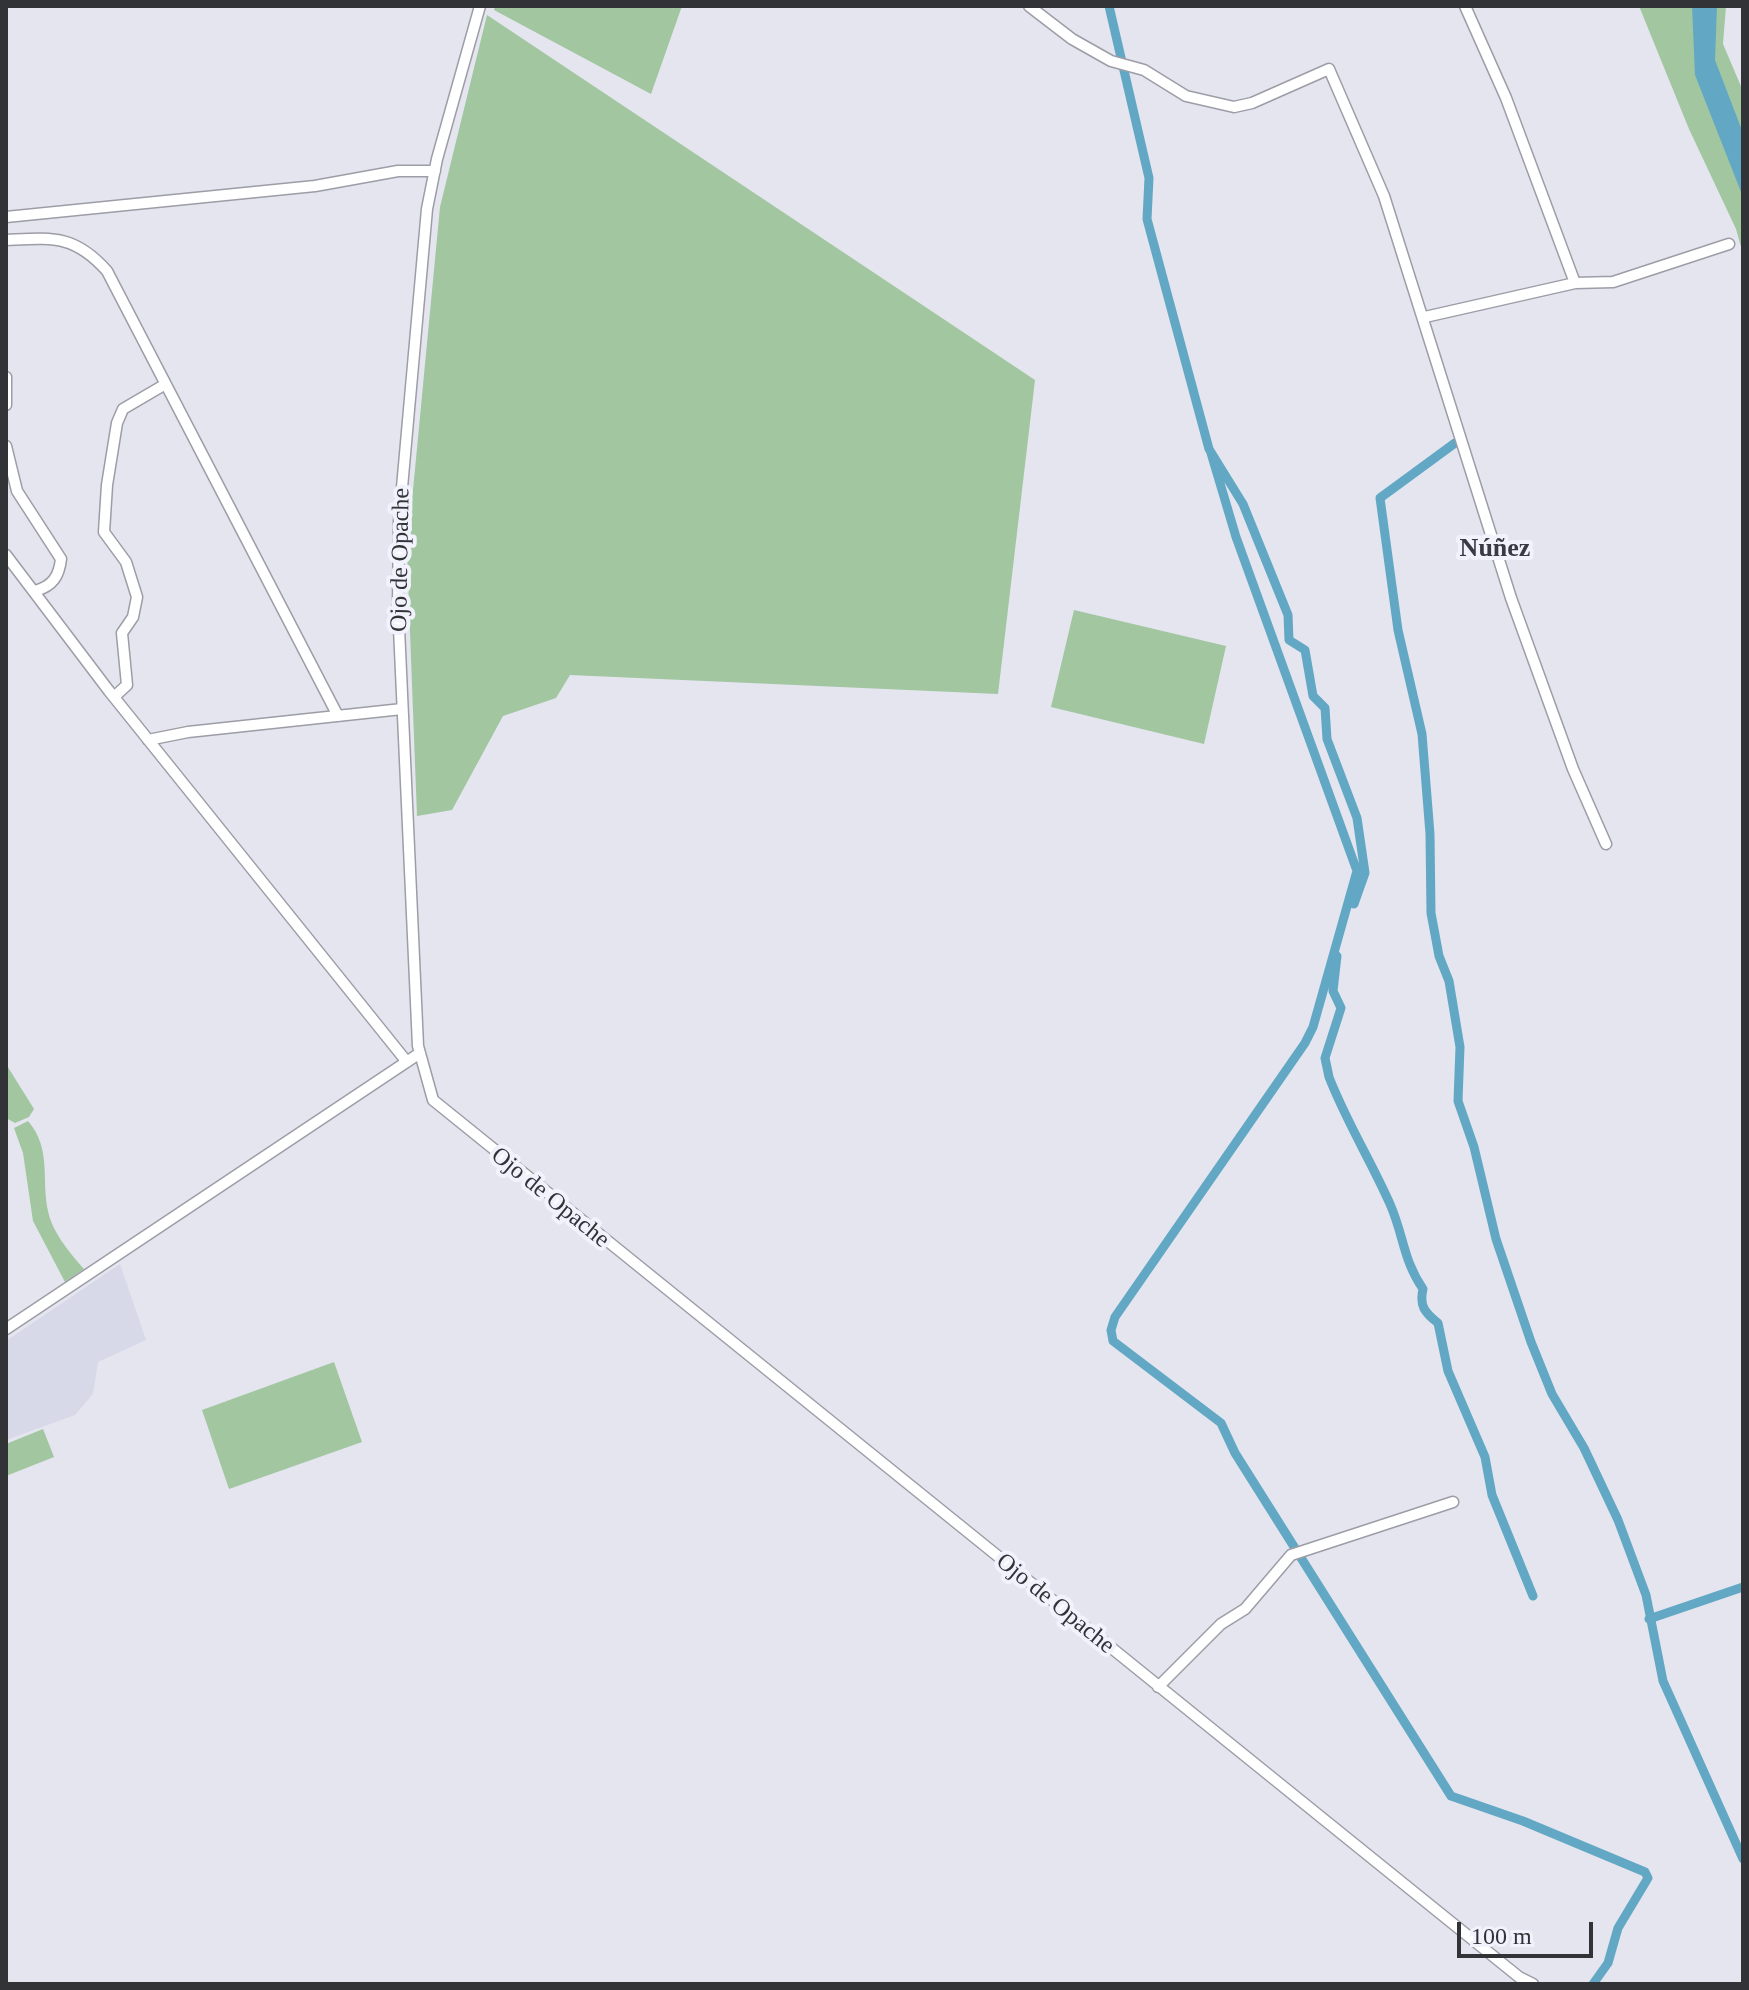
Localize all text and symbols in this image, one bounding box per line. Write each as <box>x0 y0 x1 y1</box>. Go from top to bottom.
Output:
street label: Ojo de Opache <box>385 488 417 632</box>
district label: Núñez <box>1460 533 1530 565</box>
street label: Ojo de Opache <box>485 1142 615 1254</box>
street label: Ojo de Opache <box>990 1548 1120 1660</box>
scale bar <box>1461 1906 1597 1956</box>
text: 100 m <box>1471 1923 1532 1949</box>

